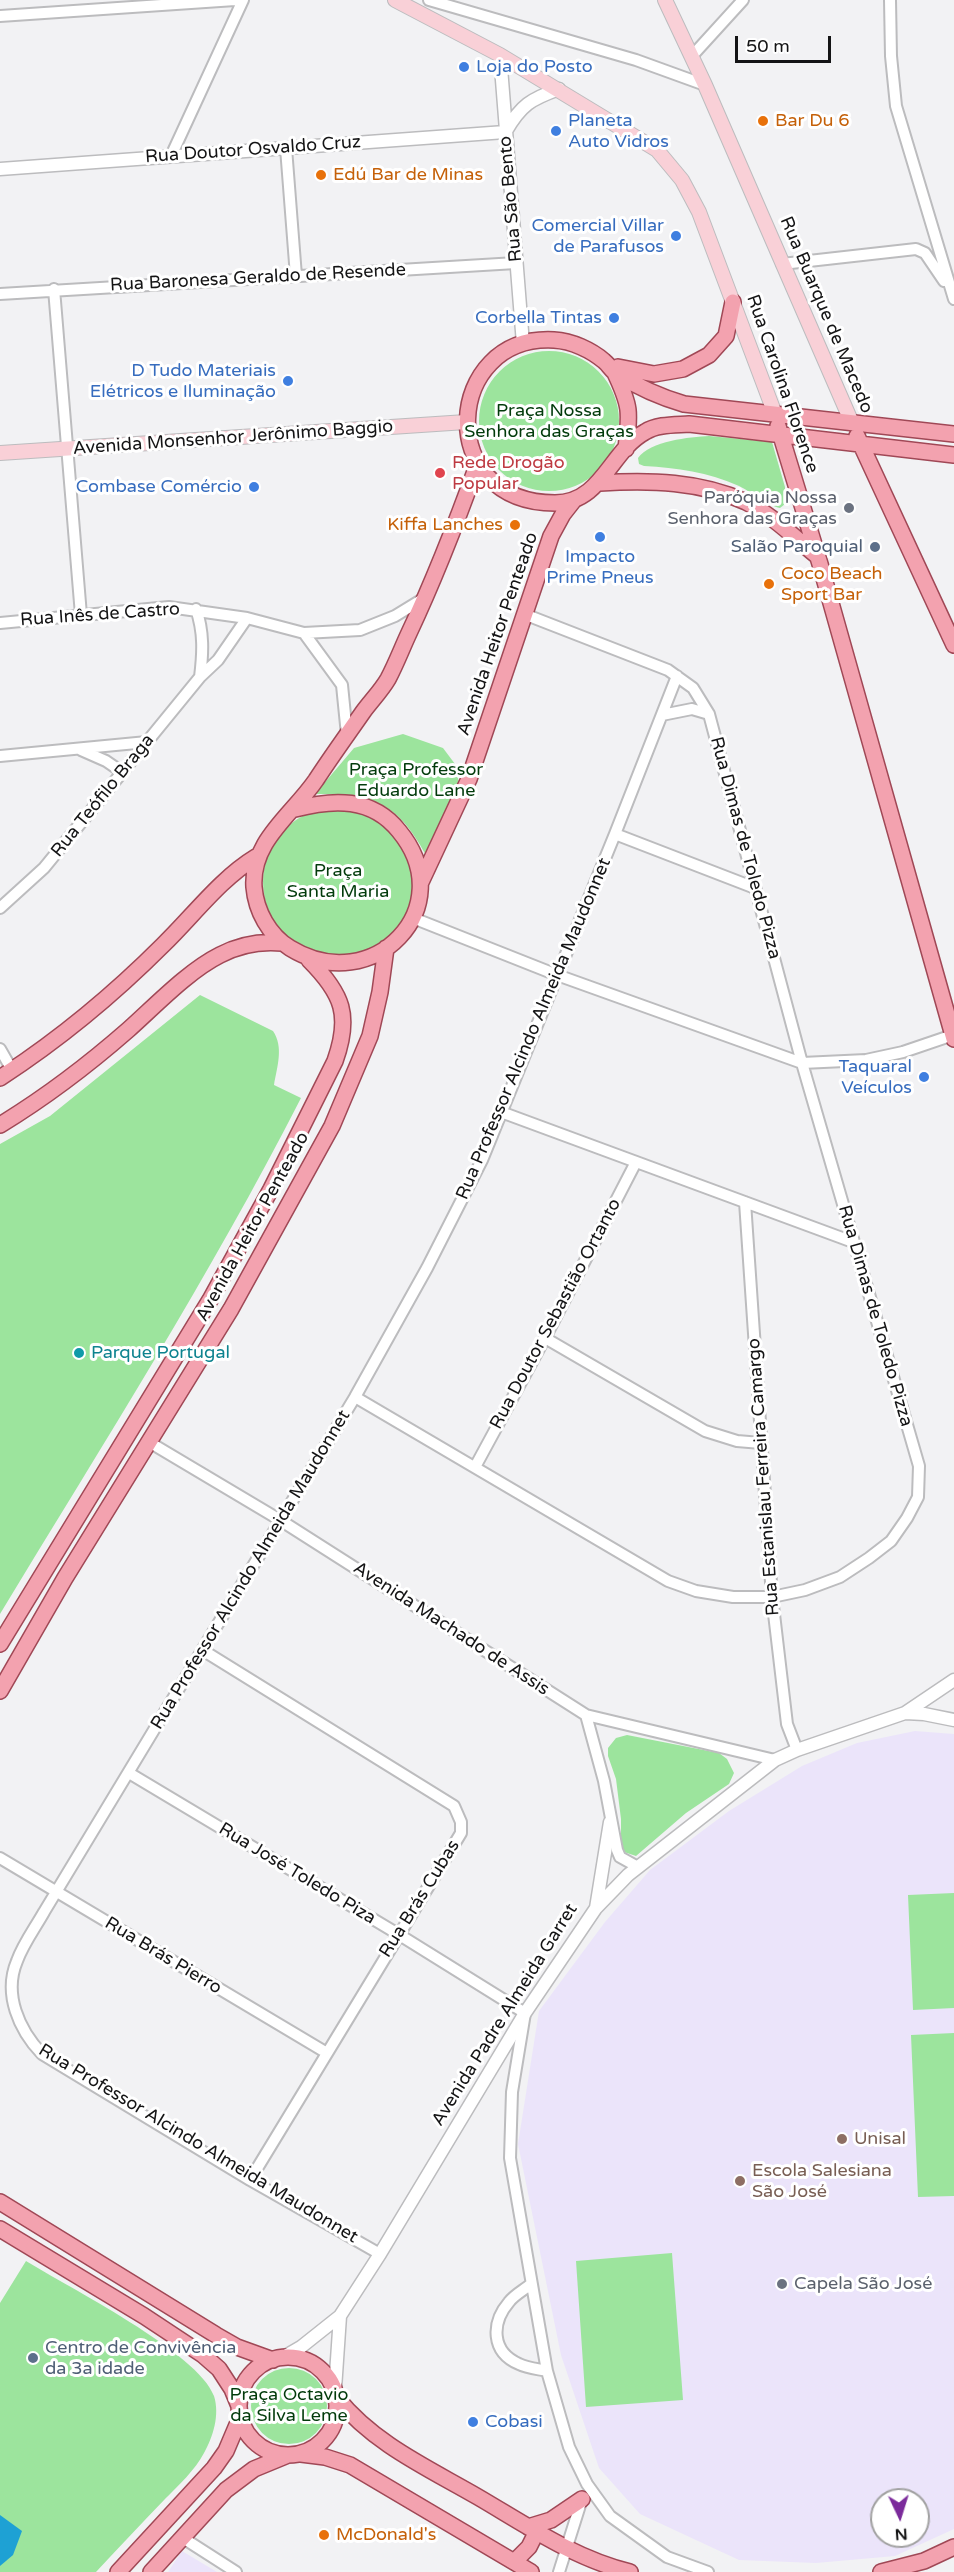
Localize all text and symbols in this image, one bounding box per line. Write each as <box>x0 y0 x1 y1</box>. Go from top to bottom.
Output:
scale bar <box>738 24 834 62</box>
text: 50 m <box>746 35 790 57</box>
place label: Loja do Posto <box>476 56 593 78</box>
marker: Loja do Posto <box>457 60 471 74</box>
place label: Planeta Auto Vidros <box>568 110 669 152</box>
place label: Bar Du 6 <box>775 110 849 132</box>
marker: Bar Du 6 <box>756 114 770 128</box>
marker: Planeta Auto Vidros <box>549 124 563 138</box>
street label: Rua Doutor Osvaldo Cruz <box>144 132 362 168</box>
street label: Rua São Bento <box>495 135 527 263</box>
place label: Edú Bar de Minas <box>333 164 483 186</box>
marker: Edú Bar de Minas <box>314 168 328 182</box>
street label: Rua Buarque de Macedo <box>775 213 877 417</box>
place label: Comercial Villar de Parafusos <box>531 215 664 258</box>
marker: Comercial Villar de Parafusos <box>669 229 683 243</box>
street label: Rua Baronesa Geraldo de Resende <box>110 259 406 297</box>
street label: Rua Carolina Florence <box>741 292 823 476</box>
place label: Corbella Tintas <box>475 307 602 329</box>
marker: Corbella Tintas <box>607 311 621 325</box>
place label: D Tudo Materiais Elétricos e Iluminação <box>90 360 276 403</box>
marker: D Tudo Materiais Elétricos e Iluminação <box>281 374 295 388</box>
park label: Praça Nossa Senhora das Graças <box>464 400 634 442</box>
street label: Avenida Monsenhor Jerônimo Baggio <box>72 416 394 460</box>
place label: Rede Drogão Popular <box>452 452 565 494</box>
marker: Rede Drogão Popular <box>433 466 447 480</box>
place label: Combase Comércio <box>76 476 242 498</box>
marker: Combase Comércio <box>247 480 261 494</box>
place label: Paróquia Nossa Senhora das Graças <box>667 487 837 530</box>
marker: Paróquia Nossa Senhora das Graças <box>842 501 856 515</box>
place label: Kiffa Lanches <box>387 514 503 536</box>
marker: Kiffa Lanches <box>508 518 522 532</box>
street label: Avenida Heitor Penteado <box>453 530 543 738</box>
marker: Impacto Prime Pneus <box>593 530 607 544</box>
place label: Salão Paroquial <box>731 536 863 558</box>
marker: Salão Paroquial <box>868 540 882 554</box>
place label: Impacto Prime Pneus <box>546 546 654 588</box>
place label: Coco Beach Sport Bar <box>781 563 883 606</box>
marker: Coco Beach Sport Bar <box>762 577 776 591</box>
street label: Rua Inês de Castro <box>20 599 180 631</box>
street label: Rua Teófilo Braga <box>47 730 159 862</box>
street label: Rua Dimas de Toledo Pizza <box>705 734 785 962</box>
park label: Praça Professor Eduardo Lane <box>349 759 483 802</box>
street label: Rua Professor Alcindo Almeida Maudonnet <box>452 855 616 1203</box>
park label: Praça Santa Maria <box>287 860 389 902</box>
place label: Taquaral Veículos <box>838 1056 912 1098</box>
marker: Taquaral Veículos <box>917 1070 931 1084</box>
street label: Avenida Heitor Penteado <box>192 1128 314 1326</box>
street label: Rua Doutor Sebastião Ortanto <box>486 1195 626 1433</box>
street label: Rua Dimas de Toledo Pizza <box>833 1203 917 1429</box>
street label: Rua Estanislau Ferreira Camargo <box>744 1337 784 1617</box>
place label: Parque Portugal <box>91 1342 230 1364</box>
marker: Parque Portugal <box>72 1346 86 1360</box>
street label: Rua Professor Alcindo Almeida Maudonnet <box>147 1406 355 1734</box>
street label: Avenida Machado de Assis <box>349 1558 553 1700</box>
street label: Rua José Toledo Piza <box>215 1819 379 1929</box>
street label: Rua Brás Cubas <box>375 1836 465 1962</box>
street label: Avenida Padre Almeida Garret <box>427 1900 583 2130</box>
street label: Rua Brás Pierro <box>101 1913 225 1999</box>
street label: Rua Professor Alcindo Almeida Maudonnet <box>34 2040 362 2248</box>
place label: Unisal <box>854 2128 906 2150</box>
marker: Unisal <box>835 2132 849 2146</box>
place label: Escola Salesiana São José <box>752 2160 892 2202</box>
marker: Escola Salesiana São José <box>733 2174 747 2188</box>
place label: Capela São José <box>794 2273 932 2295</box>
marker: Capela São José <box>775 2277 789 2291</box>
place label: Centro de Convivência da 3a idade <box>45 2337 236 2380</box>
marker: Centro de Convivência da 3a idade <box>26 2351 40 2365</box>
park label: Praça Octavio da Silva Leme <box>229 2384 349 2426</box>
place label: Cobasi <box>485 2411 543 2433</box>
marker: Cobasi <box>466 2415 480 2429</box>
north arrow <box>870 2488 930 2548</box>
place label: McDonald's <box>336 2524 436 2546</box>
text: N <box>894 2524 908 2544</box>
marker: McDonald's <box>317 2528 331 2542</box>

